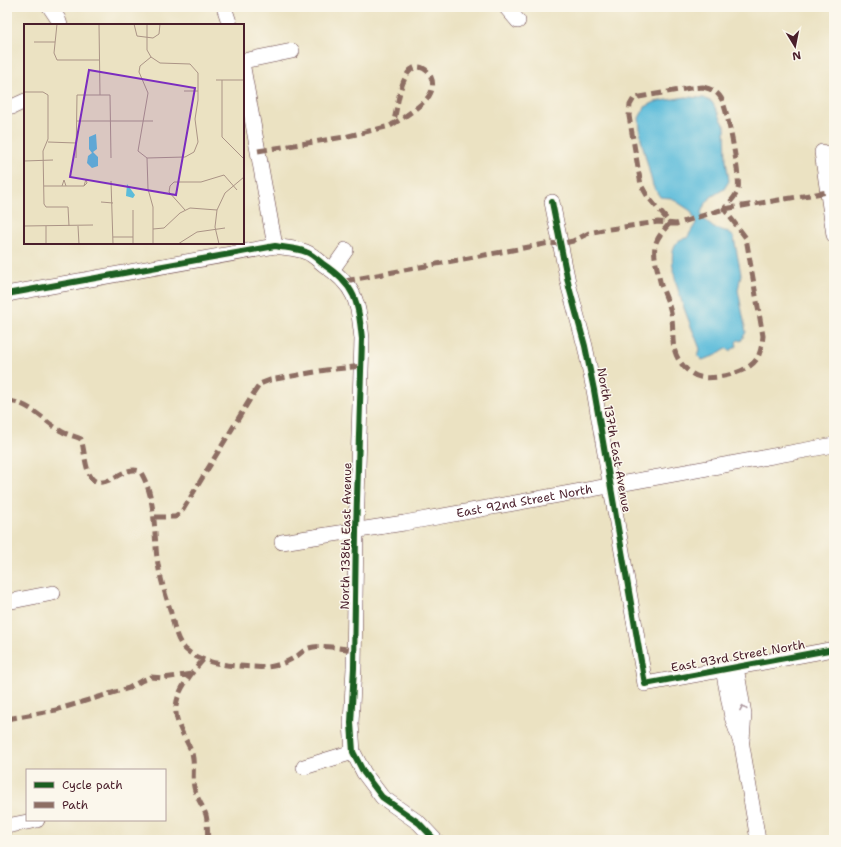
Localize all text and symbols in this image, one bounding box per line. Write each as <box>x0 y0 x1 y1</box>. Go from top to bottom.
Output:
inset map <box>24 24 244 244</box>
north arrow <box>775 26 815 66</box>
text: N <box>791 47 802 64</box>
street label: North 137th East Avenue <box>593 366 635 514</box>
street label: North 138th East Avenue <box>337 462 355 610</box>
street label: East 92nd Street North <box>455 481 594 521</box>
street label: East 93rd Street North <box>670 636 806 676</box>
one-way arrow <box>739 705 748 711</box>
legend <box>26 769 166 821</box>
text: Cycle path <box>62 777 123 793</box>
text: Path <box>62 797 88 813</box>

